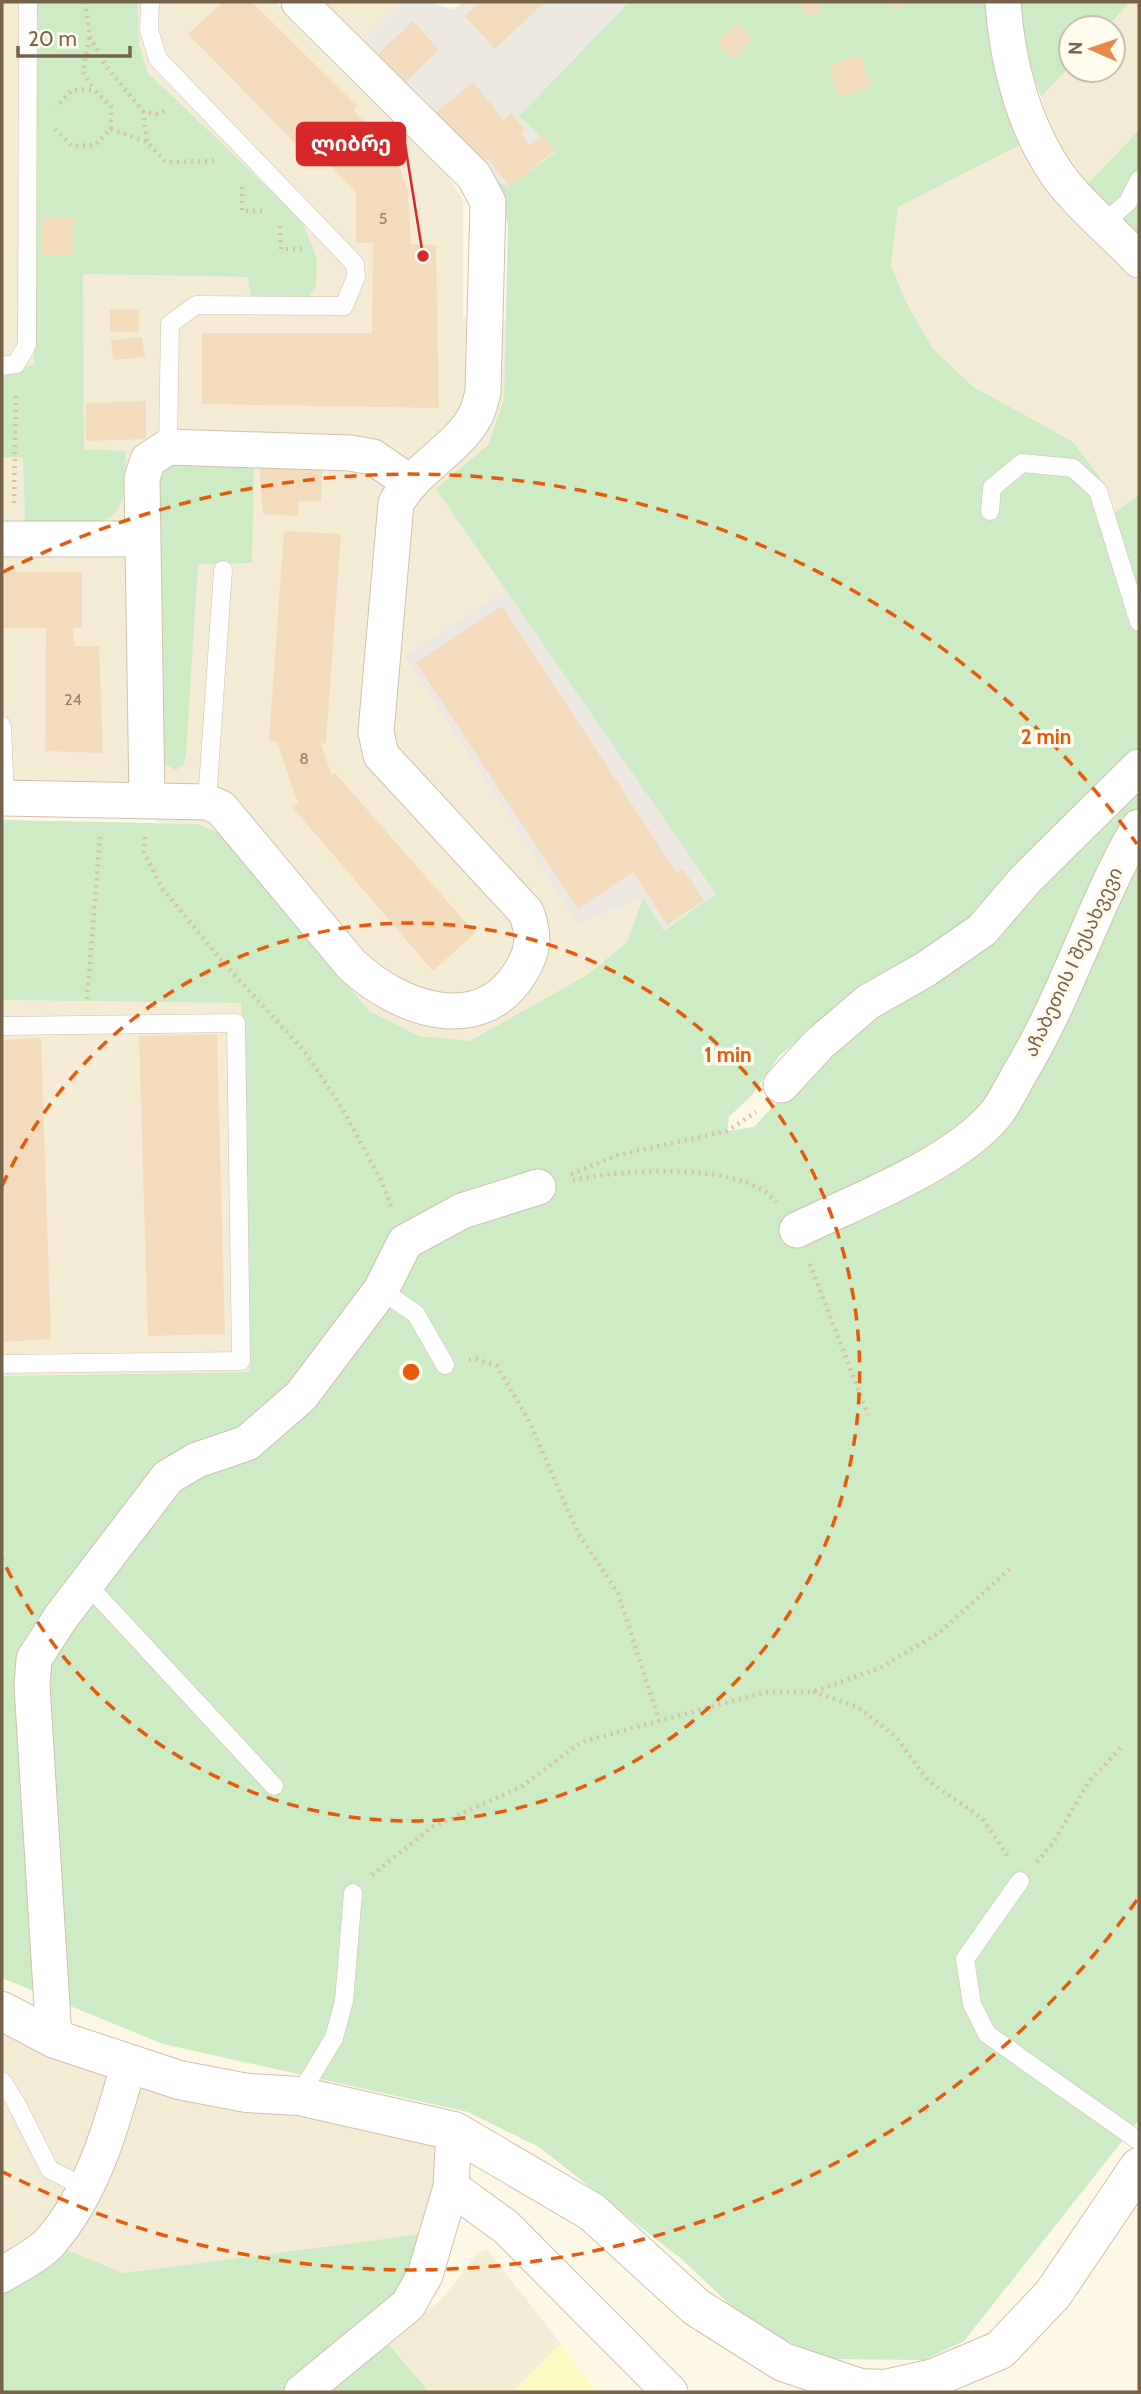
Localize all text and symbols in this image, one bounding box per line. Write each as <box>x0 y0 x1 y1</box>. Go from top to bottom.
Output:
scale bar <box>18 14 130 58</box>
north arrow <box>1057 14 1127 84</box>
text: 20 m <box>28 26 77 51</box>
text: N <box>1064 41 1087 56</box>
callout: ლიბრე <box>297 123 405 165</box>
text: ლიბრე <box>311 131 391 157</box>
house number: 5 <box>379 209 387 228</box>
house number: 24 <box>64 690 82 709</box>
text: 2 min <box>1021 724 1071 749</box>
house number: 8 <box>299 749 309 768</box>
street label: აჩაბეთის I შესახვევი <box>1019 864 1127 1060</box>
text: 1 min <box>704 1042 752 1067</box>
centre of rings <box>399 1360 423 1384</box>

